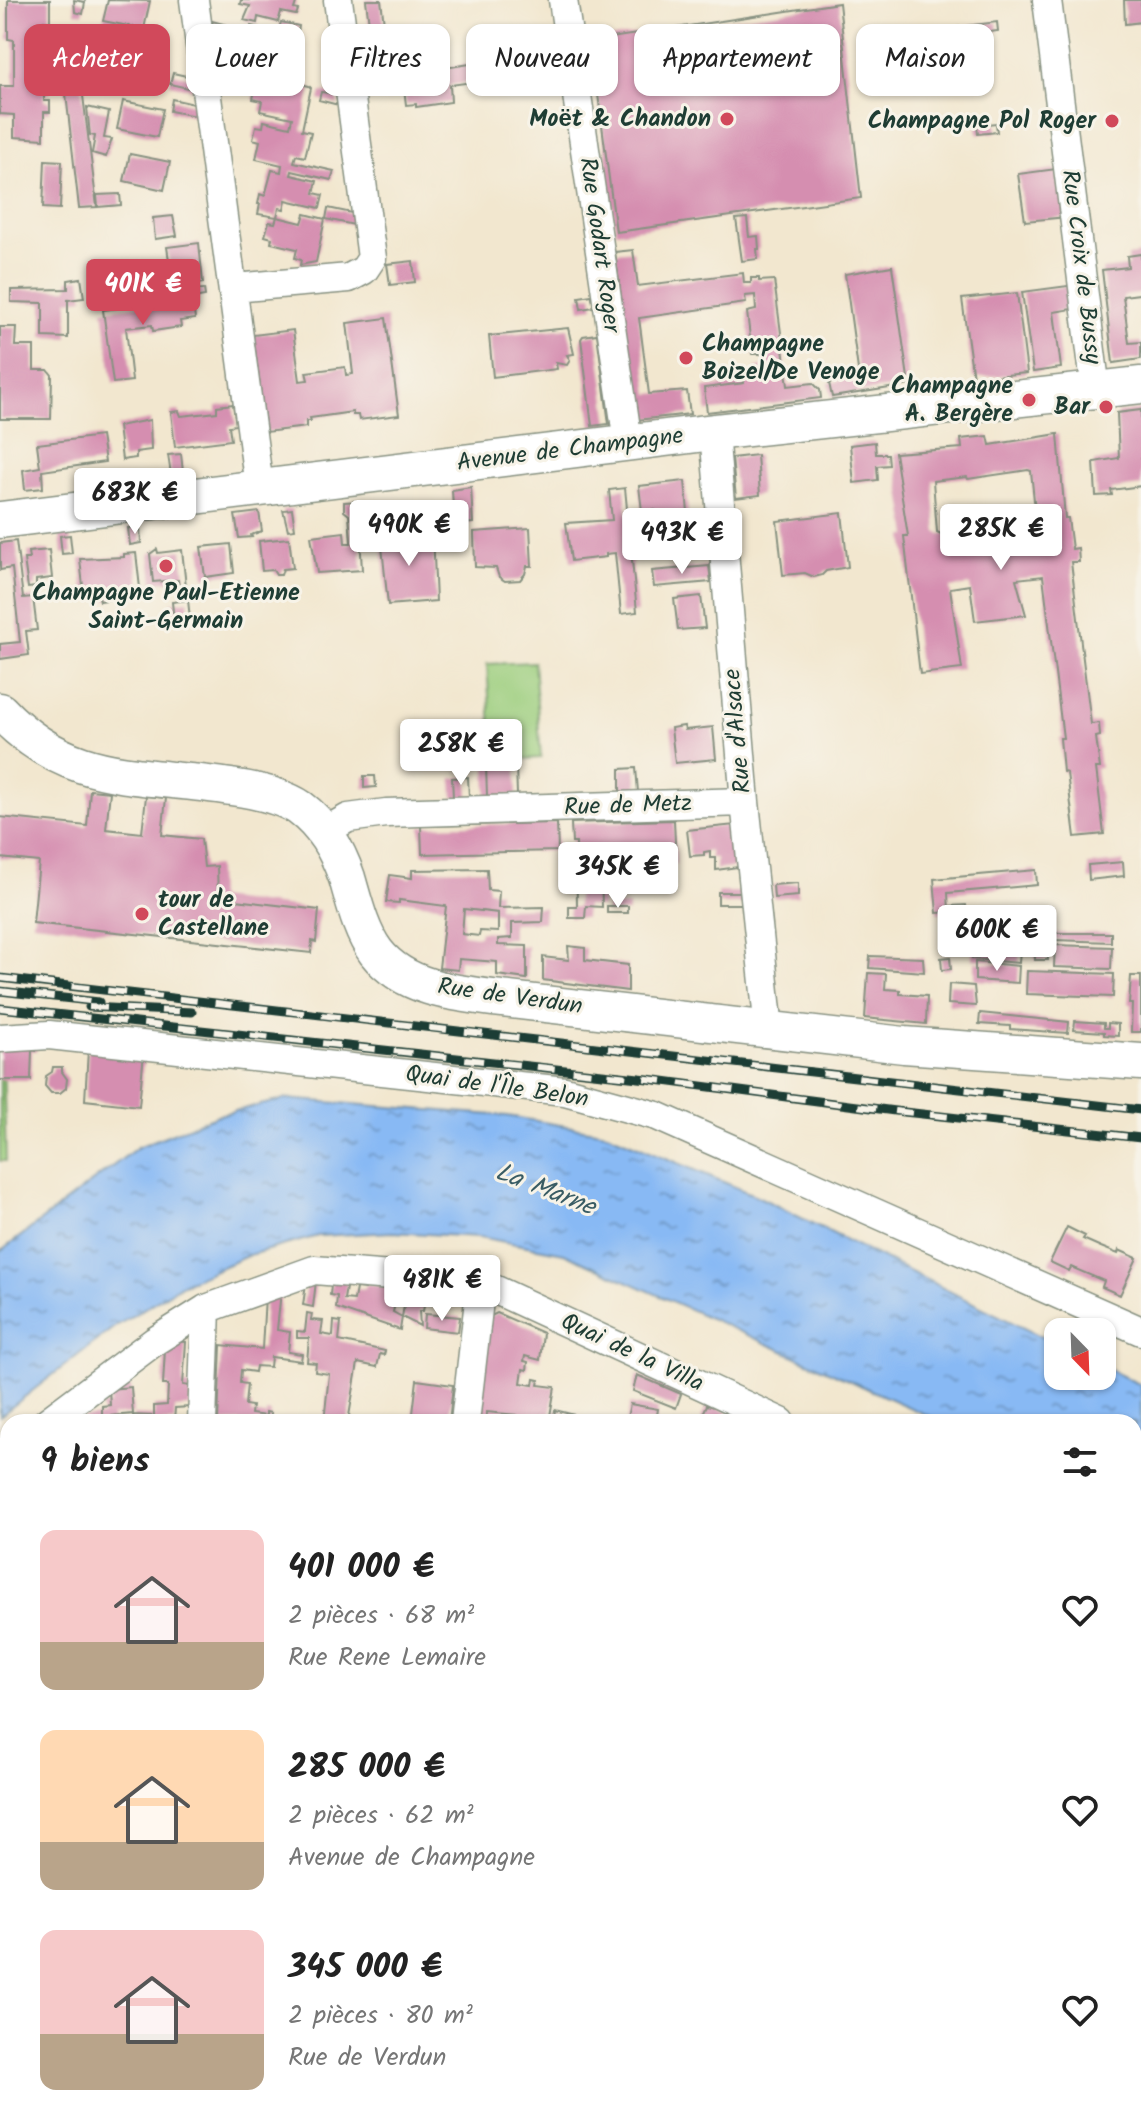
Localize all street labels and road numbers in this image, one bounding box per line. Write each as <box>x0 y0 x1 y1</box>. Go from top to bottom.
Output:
street label: Rue Godart Roger <box>567 155 631 337</box>
street label: Rue Croix de Bussy <box>1050 168 1112 367</box>
street label: Avenue de Champagne <box>454 417 686 483</box>
street label: Rue d'Alsace <box>713 667 763 795</box>
street label: Rue de Metz <box>563 784 693 828</box>
street label: Rue de Verdun <box>435 968 585 1026</box>
street label: Quai de l'Île Belon <box>403 1055 591 1119</box>
street label: Quai de la Villa <box>554 1303 710 1403</box>

